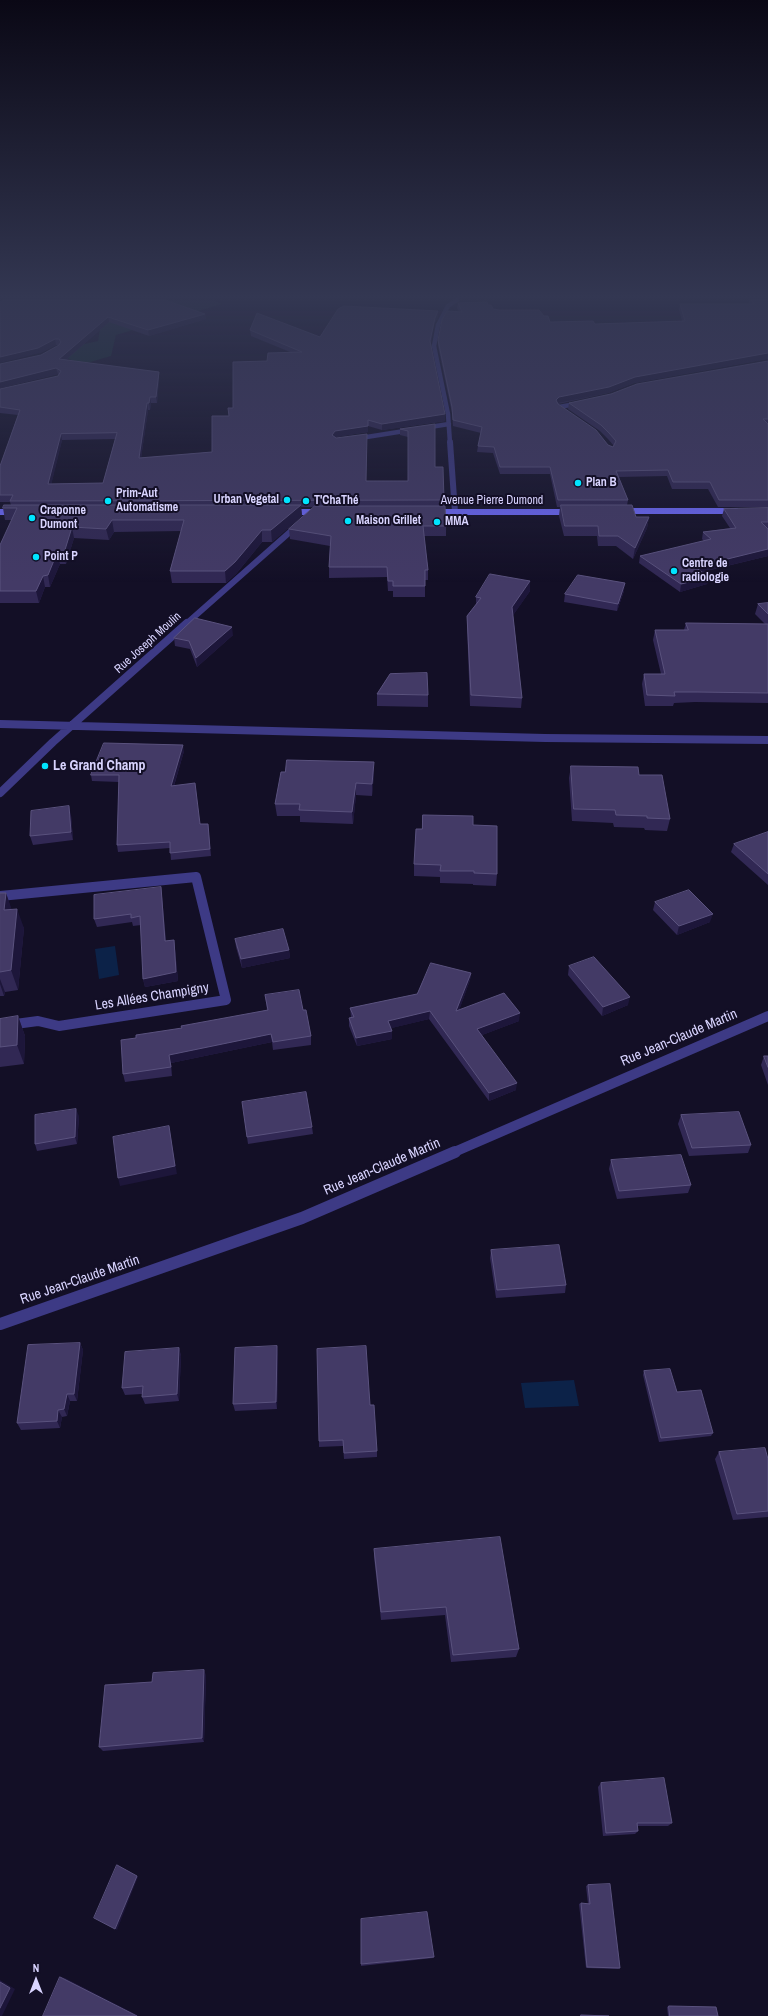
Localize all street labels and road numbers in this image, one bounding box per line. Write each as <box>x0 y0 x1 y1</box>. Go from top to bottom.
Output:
street label: Avenue Pierre Dumond <box>441 494 543 508</box>
street label: Rue Joseph Moulin <box>112 609 184 677</box>
street label: Les Allées Champigny <box>94 980 210 1014</box>
street label: Rue Jean-Claude Martin <box>618 1006 740 1070</box>
street label: Rue Jean-Claude Martin <box>321 1135 443 1199</box>
street label: Rue Jean-Claude Martin <box>18 1252 142 1308</box>

